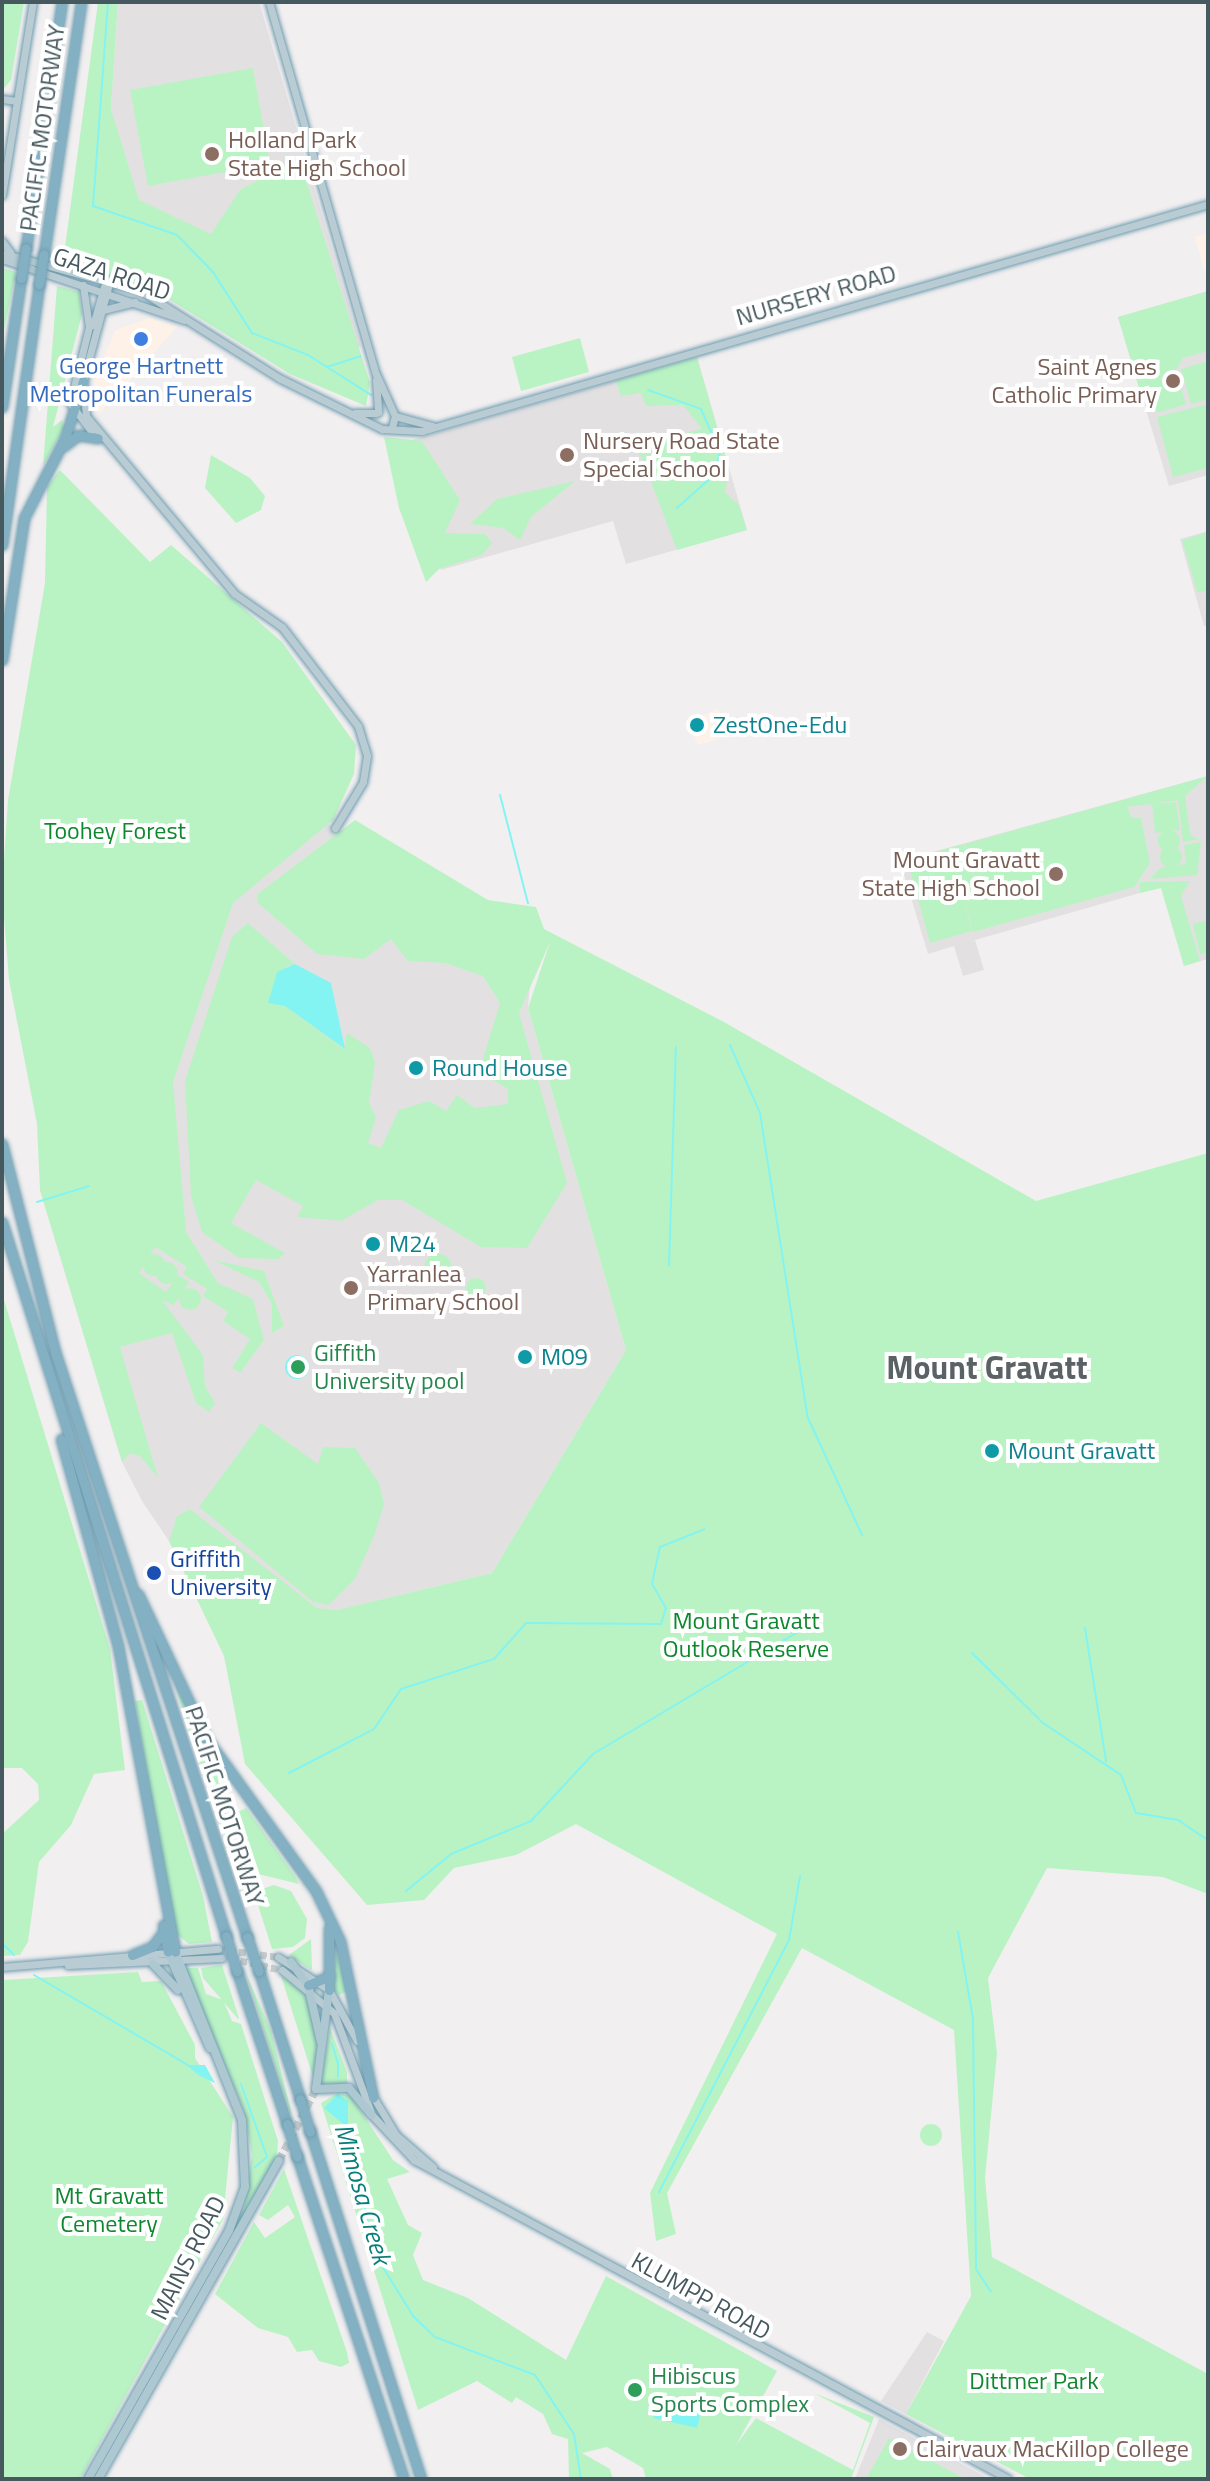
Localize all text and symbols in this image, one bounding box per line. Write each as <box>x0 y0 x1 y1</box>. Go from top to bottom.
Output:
street label: PACIFIC MOTORWAY <box>13 23 71 233</box>
place label: Holland Park State High School <box>228 126 406 182</box>
marker: Holland Park State High School <box>203 145 221 163</box>
street label: GAZA ROAD <box>50 242 174 306</box>
street label: NURSERY ROAD <box>733 258 899 332</box>
marker: George Hartnett Metropolitan Funerals <box>132 330 150 348</box>
place label: George Hartnett Metropolitan Funerals <box>30 352 252 408</box>
place label: Saint Agnes Catholic Primary <box>992 353 1157 409</box>
marker: Saint Agnes Catholic Primary <box>1164 372 1182 390</box>
place label: Nursery Road State Special School <box>583 427 780 483</box>
marker: Nursery Road State Special School <box>558 446 576 464</box>
place label: ZestOne-Edu <box>713 711 847 739</box>
marker: ZestOne-Edu <box>688 716 706 734</box>
park label: Toohey Forest <box>44 817 186 845</box>
place label: Mount Gravatt State High School <box>862 846 1040 902</box>
marker: Mount Gravatt State High School <box>1047 865 1065 883</box>
place label: Round House <box>432 1054 568 1082</box>
marker: Round House <box>407 1059 425 1077</box>
place label: M24 <box>389 1230 436 1258</box>
marker: M24 <box>364 1235 382 1253</box>
place label: Yarranlea Primary School <box>367 1260 519 1316</box>
marker: Yarranlea Primary School <box>342 1279 360 1297</box>
place label: Giffith University pool <box>314 1339 465 1395</box>
place label: M09 <box>541 1343 588 1371</box>
marker: M09 <box>516 1348 534 1366</box>
district label: Mount Gravatt <box>886 1348 1088 1386</box>
marker: Giffith University pool <box>289 1358 307 1376</box>
place label: Mount Gravatt <box>1008 1437 1155 1465</box>
marker: Mount Gravatt <box>983 1442 1001 1460</box>
place label: Griffith University <box>170 1545 272 1601</box>
marker: Griffith University <box>145 1564 163 1582</box>
park label: Mount Gravatt Outlook Reserve <box>663 1607 829 1663</box>
street label: PACIFIC MOTORWAY <box>179 1702 271 1910</box>
water label: Mimosa Creek <box>328 2120 398 2268</box>
park label: Mt Gravatt Cemetery <box>54 2182 164 2238</box>
street label: MAINS ROAD <box>145 2191 231 2325</box>
street label: KLUMPP ROAD <box>627 2246 775 2346</box>
place label: Hibiscus Sports Complex <box>651 2362 809 2418</box>
park label: Dittmer Park <box>969 2367 1099 2395</box>
marker: Hibiscus Sports Complex <box>626 2381 644 2399</box>
place label: Clairvaux MacKillop College <box>916 2435 1189 2463</box>
marker: Clairvaux MacKillop College <box>891 2440 909 2458</box>

